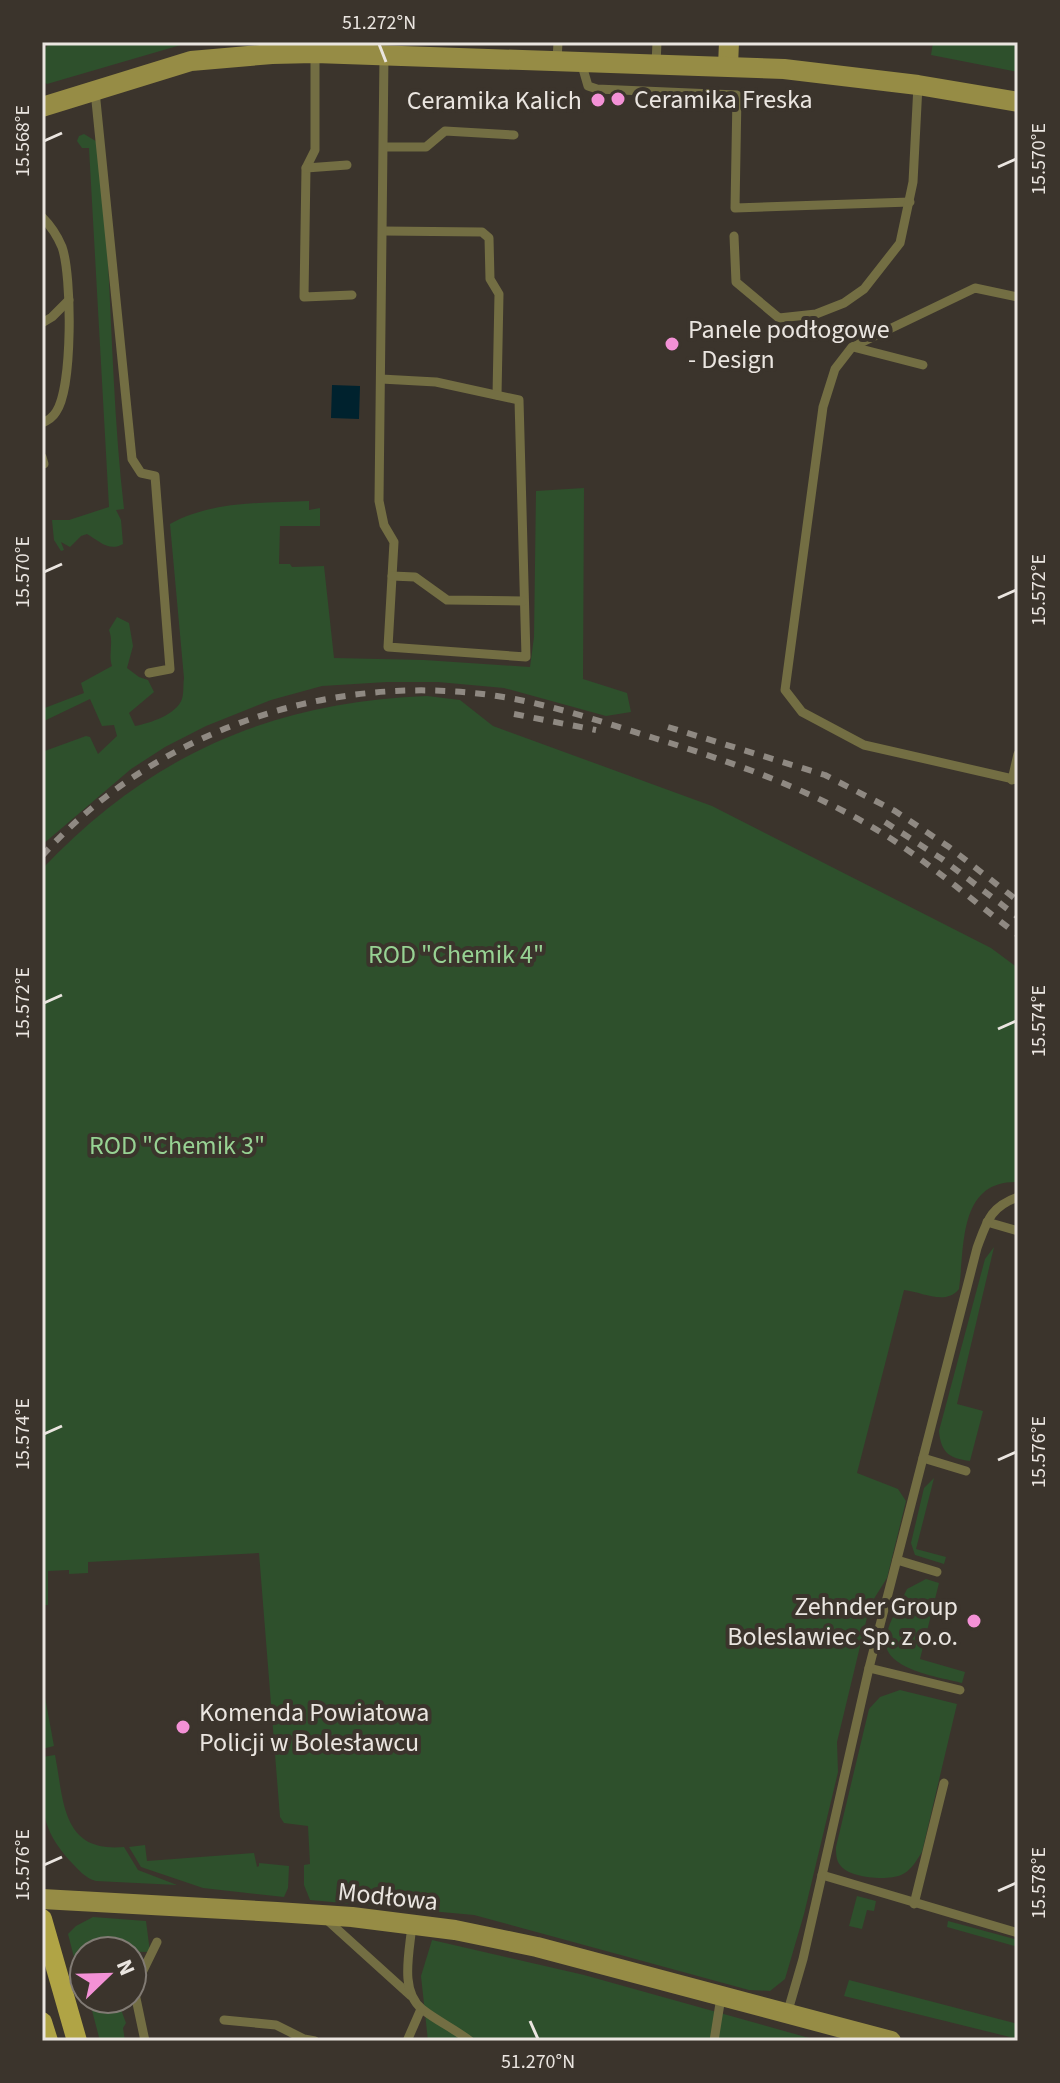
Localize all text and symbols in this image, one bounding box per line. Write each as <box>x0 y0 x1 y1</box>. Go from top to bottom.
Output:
text: 51.272°N <box>342 9 416 37</box>
place label: Ceramika Freska <box>634 81 813 118</box>
place label: Ceramika Kalich <box>407 82 582 119</box>
marker: Ceramika Freska <box>609 90 627 108</box>
marker: Ceramika Kalich <box>589 91 607 109</box>
text: 15.568°E <box>9 105 37 177</box>
text: 15.570°E <box>1025 123 1053 195</box>
place label: Panele podłogowe - Design <box>688 311 890 378</box>
marker: Panele podłogowe - Design <box>663 335 681 353</box>
text: 15.570°E <box>9 536 37 608</box>
text: 15.572°E <box>1025 554 1053 626</box>
park label: ROD "Chemik 4" <box>368 936 544 973</box>
text: 15.572°E <box>9 967 37 1039</box>
text: 15.574°E <box>1025 985 1053 1057</box>
park label: ROD "Chemik 3" <box>89 1127 265 1164</box>
text: 15.574°E <box>9 1398 37 1470</box>
text: 15.576°E <box>1025 1416 1053 1488</box>
place label: Zehnder Group Boleslawiec Sp. z o.o. <box>727 1588 958 1655</box>
marker: Zehnder Group Boleslawiec Sp. z o.o. <box>965 1612 983 1630</box>
place label: Komenda Powiatowa Policji w Bolesławcu <box>199 1694 429 1761</box>
marker: Komenda Powiatowa Policji w Bolesławcu <box>174 1718 192 1736</box>
text: 15.576°E <box>9 1829 37 1901</box>
text: 15.578°E <box>1025 1847 1053 1919</box>
street label: Modłowa <box>336 1873 440 1920</box>
north arrow <box>68 1935 148 2015</box>
text: N <box>108 1955 143 1981</box>
text: 51.270°N <box>501 2048 575 2076</box>

